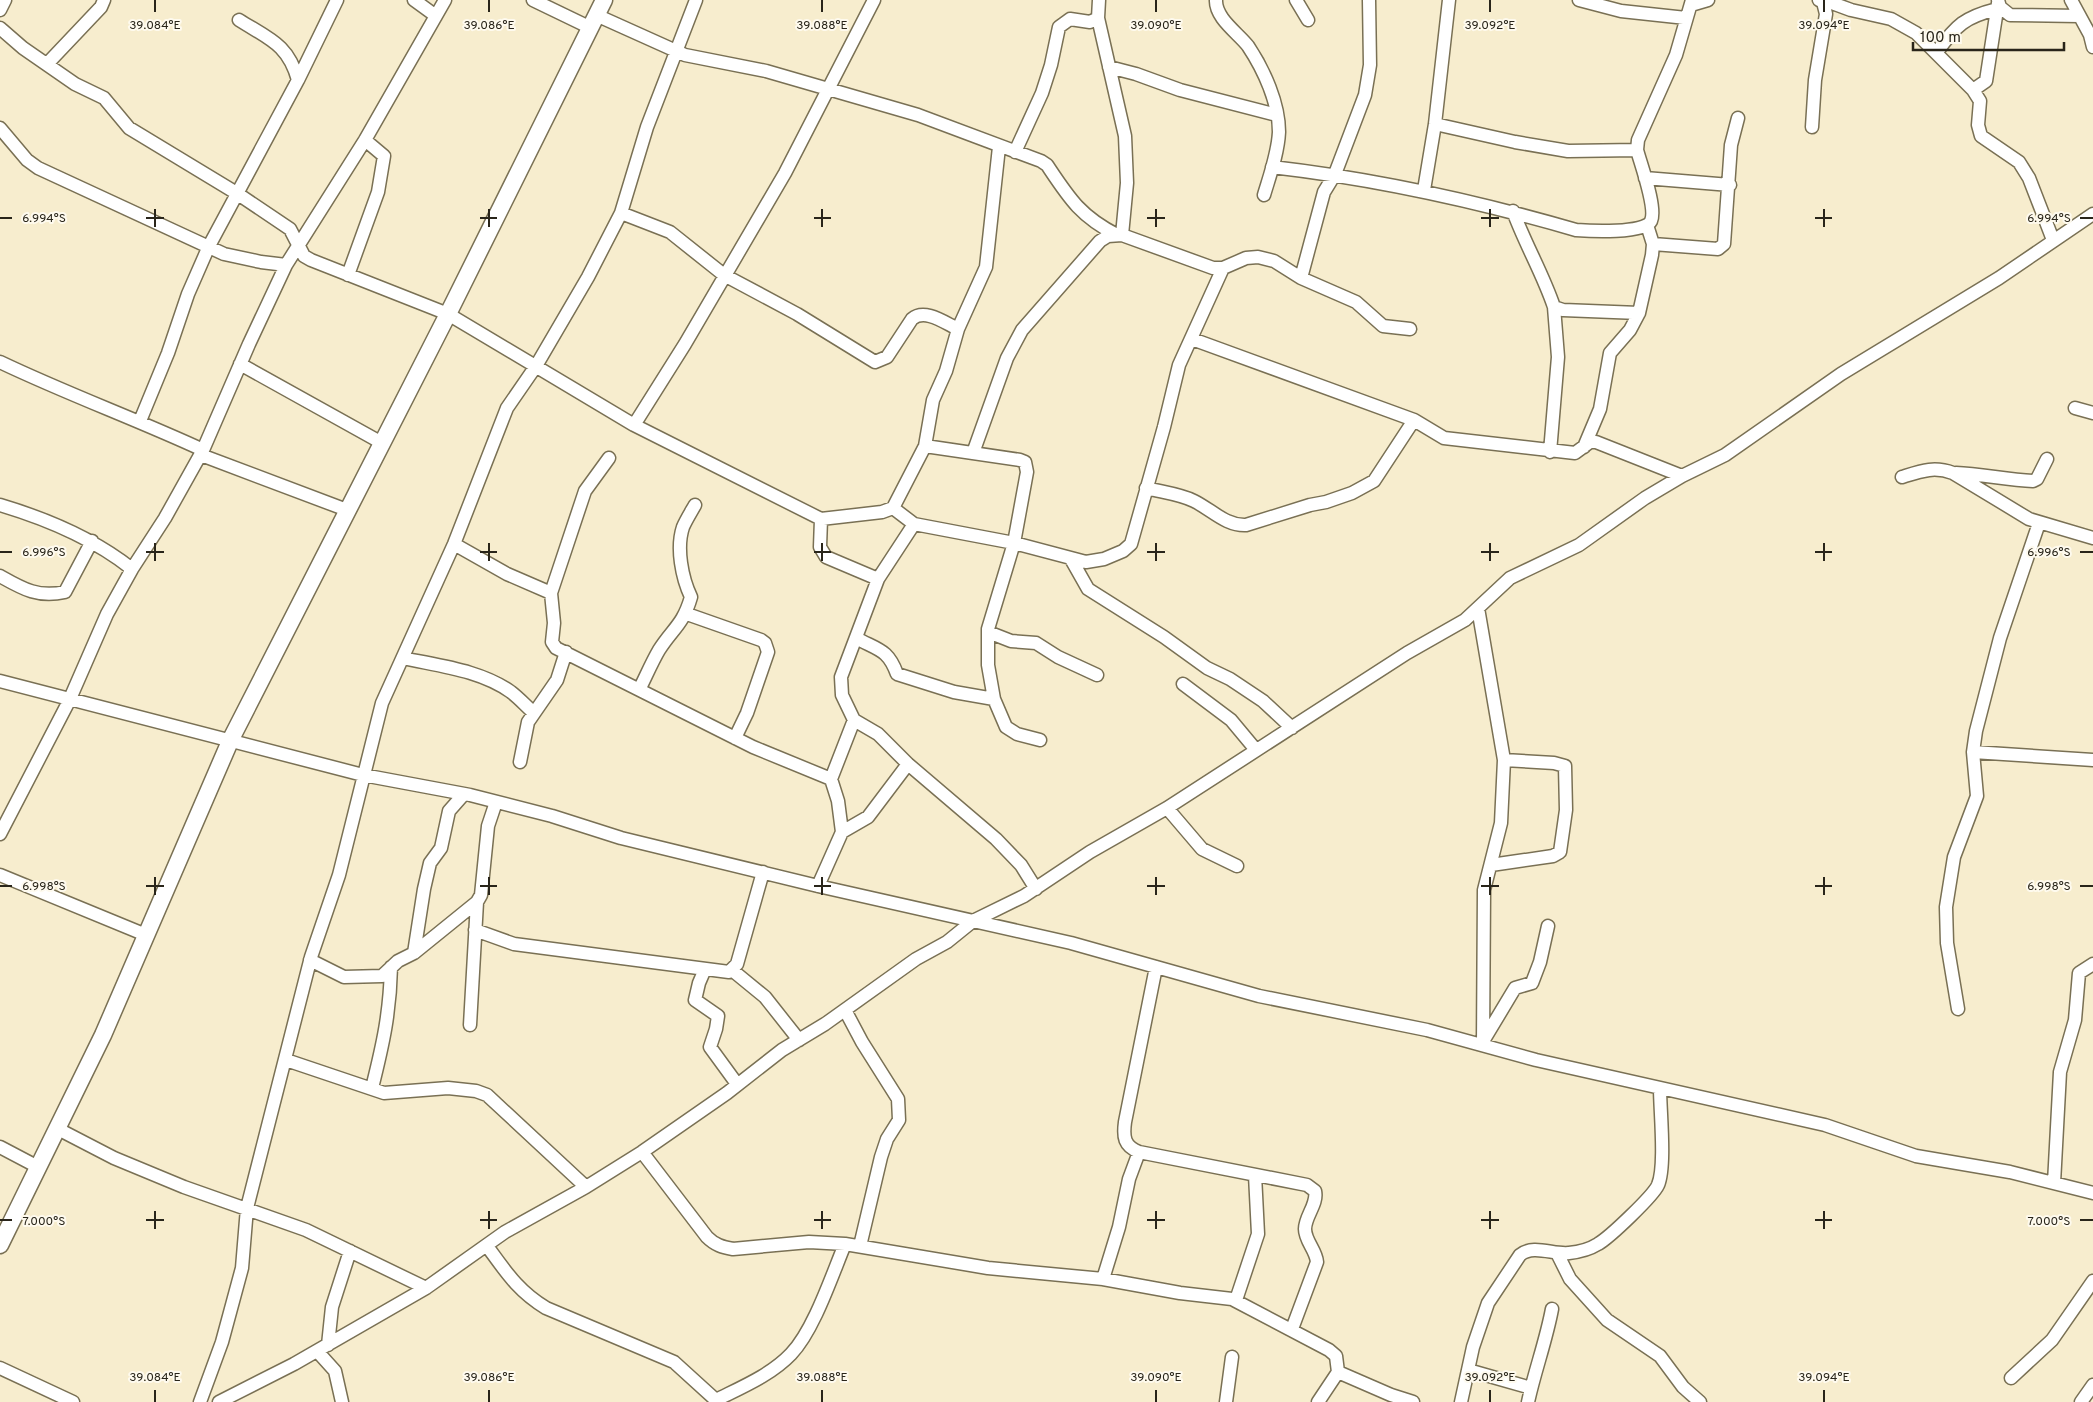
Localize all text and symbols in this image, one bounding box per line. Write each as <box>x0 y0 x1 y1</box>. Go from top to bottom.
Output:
text: 39.084°E <box>129 18 181 34</box>
text: 39.086°E <box>463 18 515 34</box>
text: 39.088°E <box>796 18 848 34</box>
text: 39.090°E <box>1130 18 1182 34</box>
text: 39.092°E <box>1464 18 1516 34</box>
text: 39.094°E <box>1798 18 1850 34</box>
scale bar <box>1913 20 2064 52</box>
text: 100 m <box>1920 29 1961 48</box>
text: 6.994°S <box>22 211 66 227</box>
text: 6.994°S <box>2027 211 2071 227</box>
text: 6.996°S <box>22 545 66 561</box>
text: 6.996°S <box>2027 545 2071 561</box>
text: 6.998°S <box>22 879 66 895</box>
text: 6.998°S <box>2027 879 2071 895</box>
text: 7.000°S <box>23 1214 65 1230</box>
text: 7.000°S <box>2028 1214 2070 1230</box>
text: 39.084°E <box>129 1370 181 1386</box>
text: 39.086°E <box>463 1370 515 1386</box>
text: 39.088°E <box>796 1370 848 1386</box>
text: 39.090°E <box>1130 1370 1182 1386</box>
text: 39.092°E <box>1464 1370 1516 1386</box>
text: 39.094°E <box>1798 1370 1850 1386</box>

